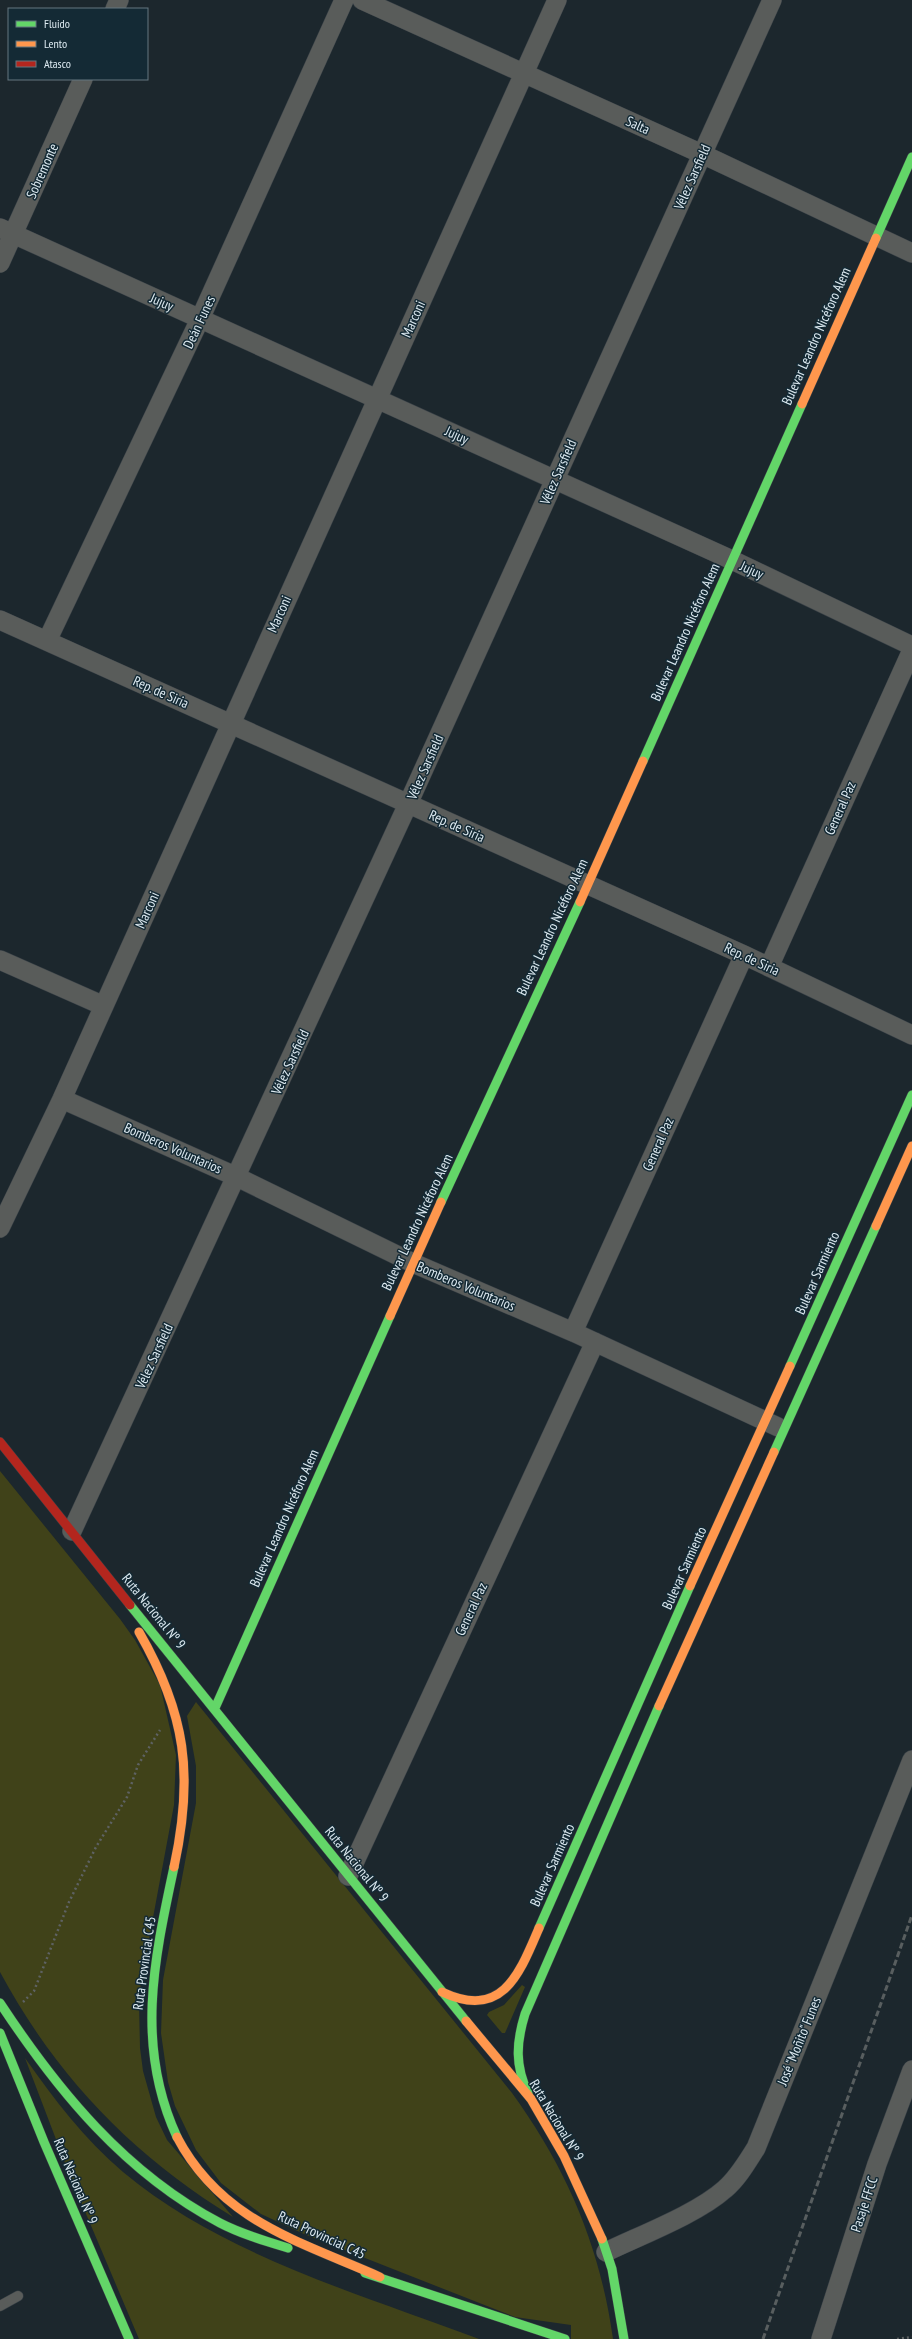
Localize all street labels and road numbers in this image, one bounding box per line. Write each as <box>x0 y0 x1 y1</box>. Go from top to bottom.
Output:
street label: Salta <box>623 112 653 138</box>
street label: Sobremonte <box>22 140 62 201</box>
street label: Vélez Sarsfield <box>669 142 714 213</box>
street label: Bulevar Leandro Nicéforo Alem <box>778 264 854 408</box>
street label: Jujuy <box>147 289 177 315</box>
street label: Deán Funes <box>179 292 219 351</box>
street label: Marconi <box>397 298 429 340</box>
street label: Jujuy <box>441 421 472 448</box>
street label: Vélez Sarsfield <box>535 437 580 508</box>
street label: Jujuy <box>736 556 767 583</box>
street label: Bulevar Leandro Nicéforo Alem <box>647 560 723 704</box>
street label: Marconi <box>263 593 295 635</box>
street label: Rep. de Siria <box>130 672 192 712</box>
street label: Vélez Sarsfield <box>402 732 447 803</box>
street label: General Paz <box>820 778 860 838</box>
street label: Rep. de Siria <box>426 806 488 846</box>
street label: Bulevar Leandro Nicéforo Alem <box>512 856 592 998</box>
street label: Marconi <box>131 889 163 931</box>
street label: Rep. de Siria <box>722 938 782 980</box>
street label: Vélez Sarsfield <box>267 1027 313 1098</box>
street label: General Paz <box>638 1114 678 1174</box>
street label: Bomberos Voluntarios <box>121 1118 225 1178</box>
street label: Bulevar Leandro Nicéforo Alem <box>377 1151 457 1293</box>
street label: Bulevar Sarmiento <box>791 1229 843 1317</box>
street label: Bomberos Voluntarios <box>414 1257 518 1315</box>
street label: Vélez Sarsfield <box>131 1321 177 1392</box>
street label: Bulevar Leandro Nicéforo Alem <box>246 1446 322 1590</box>
street label: Bulevar Sarmiento <box>658 1524 710 1612</box>
street label: Ruta Nacional Nº 9 <box>118 1570 190 1652</box>
street label: General Paz <box>451 1579 491 1639</box>
street label: Bulevar Sarmiento <box>526 1821 578 1909</box>
street label: Ruta Nacional Nº 9 <box>321 1823 393 1905</box>
street label: Ruta Provincial C45 <box>129 1915 159 2011</box>
street label: José "Moñito" Funes <box>773 1994 825 2089</box>
street label: Ruta Nacional Nº 9 <box>526 2076 588 2164</box>
street label: Ruta Nacional Nº 9 <box>50 2135 102 2227</box>
street label: Pasaje FFCC <box>847 2173 882 2234</box>
street label: Ruta Provincial C45 <box>275 2207 369 2263</box>

